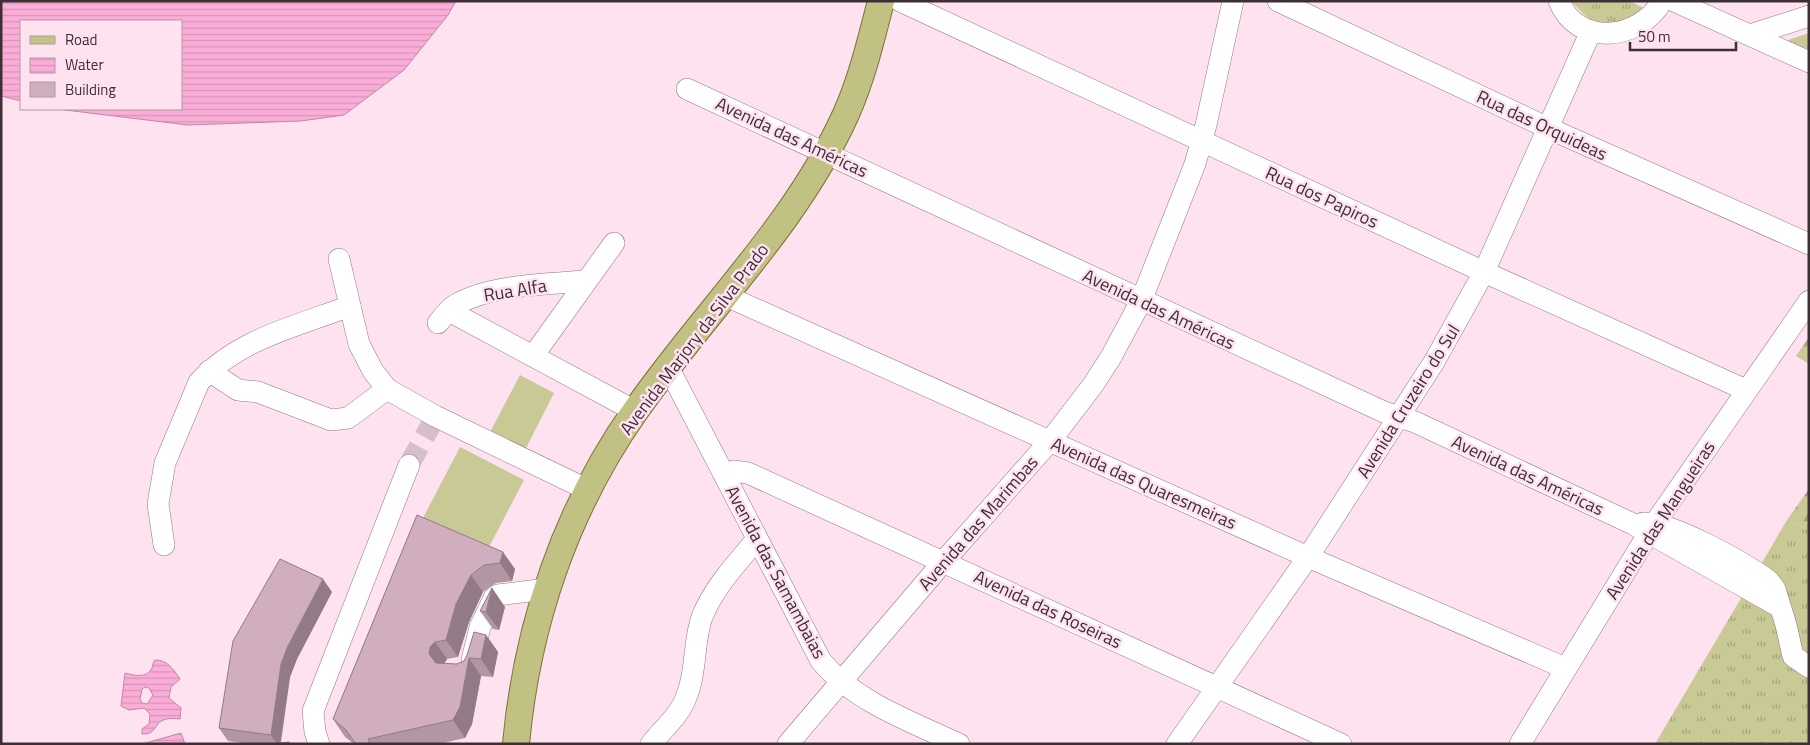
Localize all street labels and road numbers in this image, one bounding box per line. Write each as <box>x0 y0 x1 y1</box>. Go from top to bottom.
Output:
street label: Rua das Orquideas <box>1472 83 1612 167</box>
street label: Avenida das Américas <box>711 90 873 184</box>
street label: Rua dos Papiros <box>1261 159 1383 235</box>
street label: Avenida Marjory da Silva Prado <box>613 238 775 440</box>
street label: Avenida das Américas <box>1078 262 1240 356</box>
street label: Rua Alfa <box>482 272 548 308</box>
street label: Avenida Cruzeiro do Sul <box>1350 319 1466 483</box>
street label: Avenida das Américas <box>1447 428 1609 522</box>
street label: Avenida das Quaresmeiras <box>1047 430 1241 536</box>
street label: Avenida das Mangueiras <box>1599 435 1721 605</box>
street label: Avenida das Marimbas <box>912 450 1044 596</box>
street label: Avenida das Samambaias <box>719 481 833 663</box>
street label: Avenida das Roseiras <box>970 563 1126 655</box>

